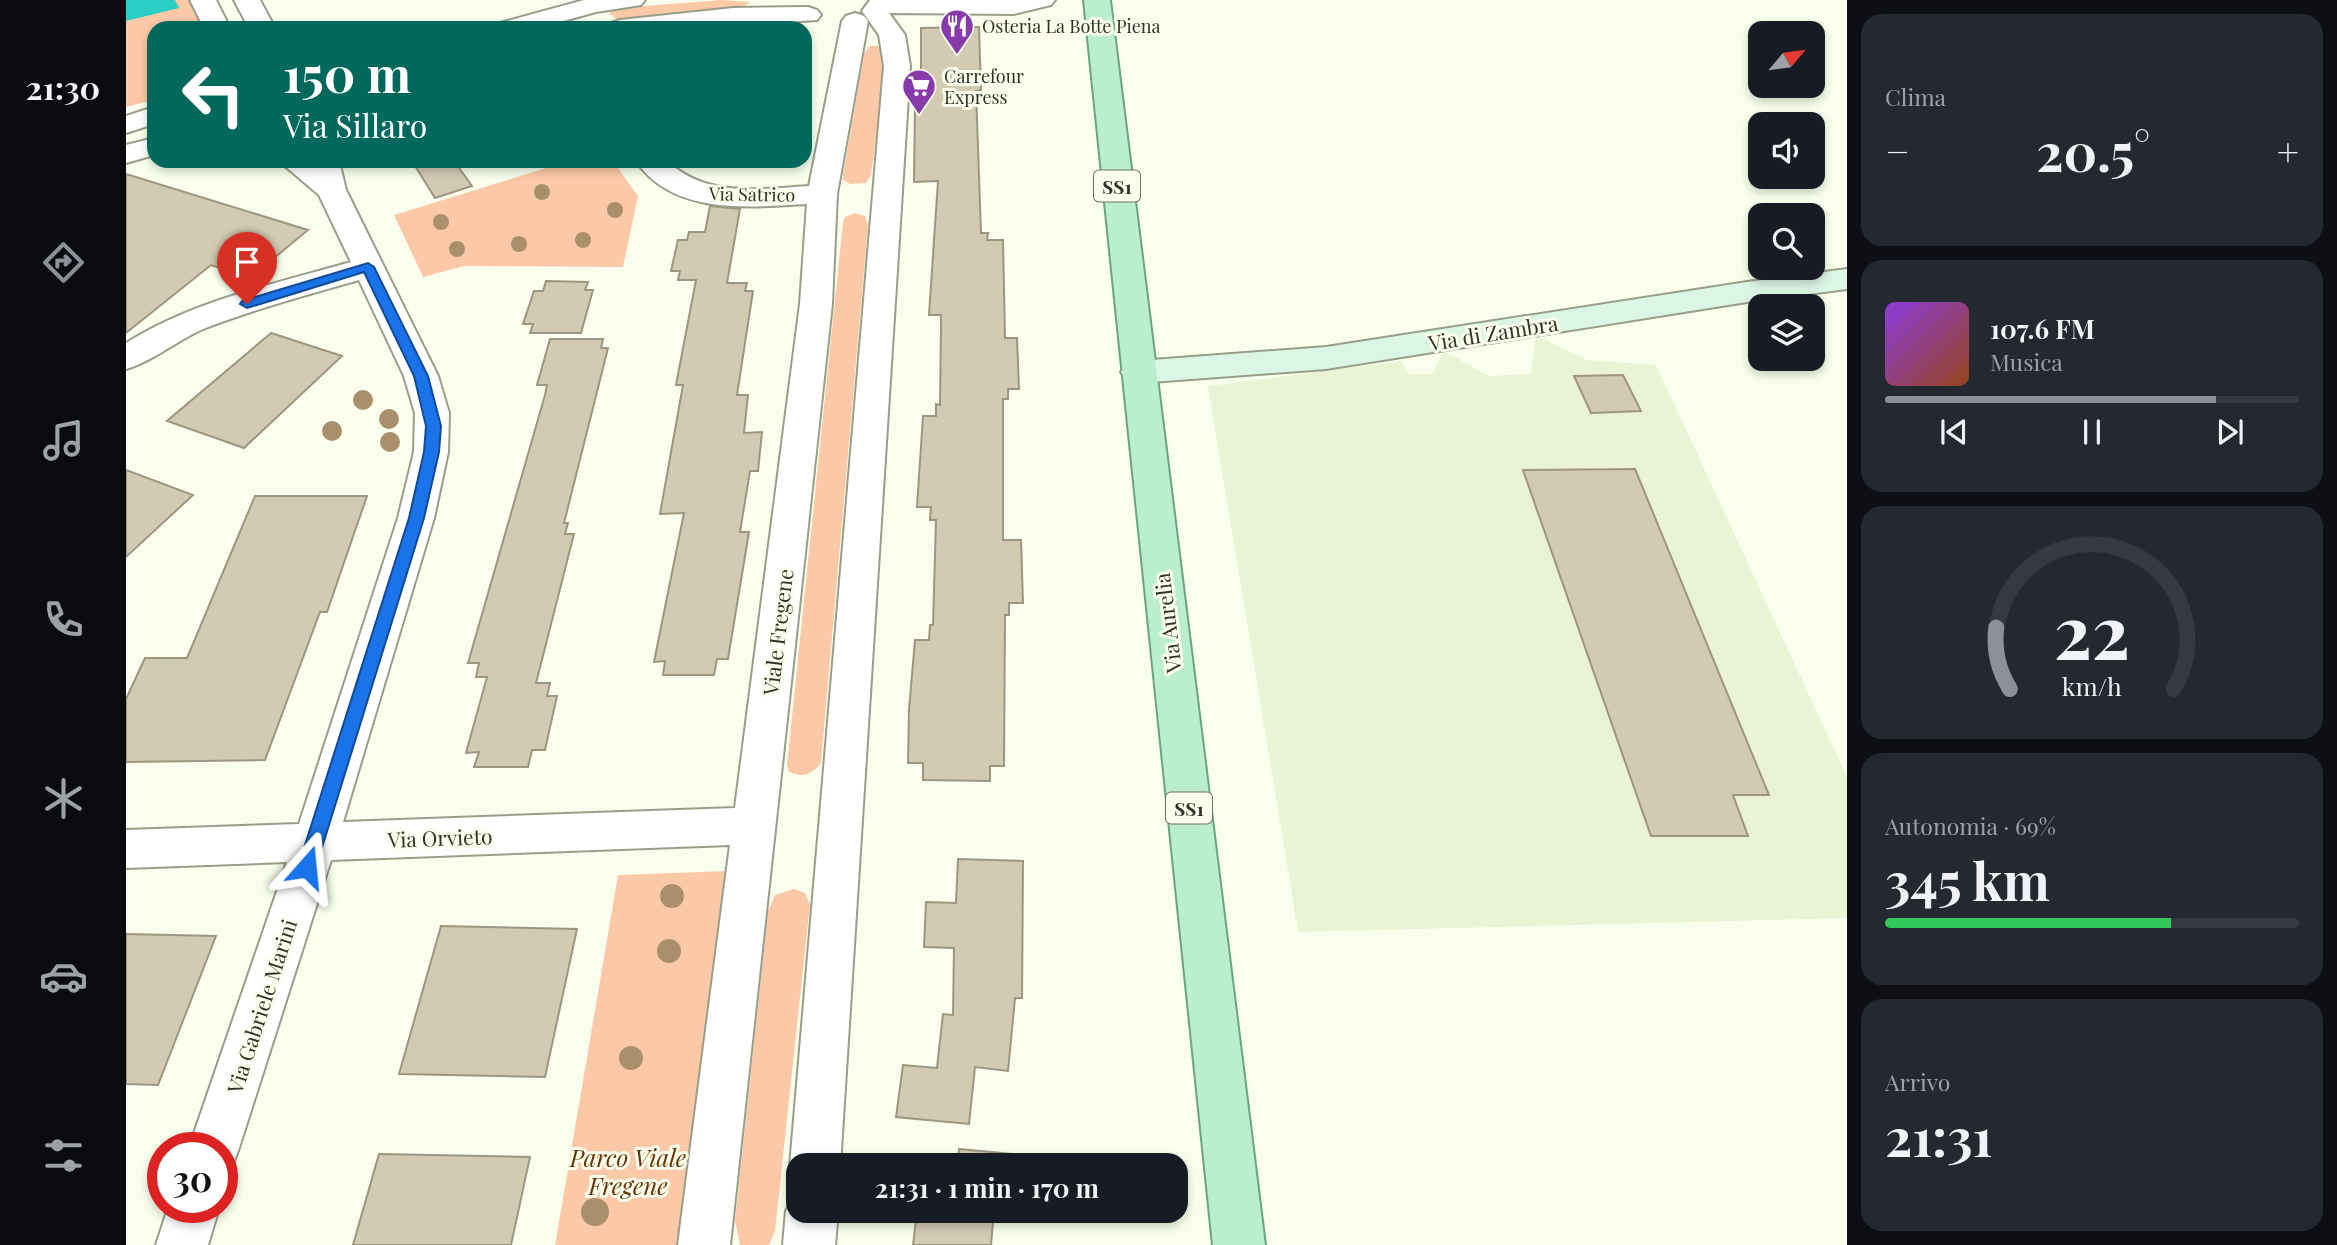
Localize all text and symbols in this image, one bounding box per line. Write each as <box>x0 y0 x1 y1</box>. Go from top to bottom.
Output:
restaurant icon: Osteria La Botte Piena <box>938 7 976 56</box>
place label: Osteria La Botte Piena <box>982 14 1161 38</box>
north arrow <box>1748 21 1825 98</box>
map controls <box>1748 21 1825 371</box>
text: 150 m <box>283 40 411 105</box>
icon: left <box>168 49 259 140</box>
place label: Carrefour Express <box>944 64 1024 109</box>
text: 21:30 <box>26 65 100 108</box>
supermarket icon: Carrefour Express <box>900 67 938 116</box>
text: Clima <box>1885 81 1946 112</box>
text: Via Sillaro <box>283 103 427 146</box>
button: sound <box>1748 112 1825 189</box>
text: 20.5° <box>2036 116 2150 185</box>
text: − <box>1885 125 1910 176</box>
text: + <box>2277 125 2299 176</box>
road number: SS1 <box>1094 170 1140 202</box>
street label: Via Satrico <box>708 181 795 207</box>
button: search <box>1748 203 1825 280</box>
pin <box>217 232 277 304</box>
icon: directions <box>39 238 88 287</box>
icon: arrive <box>228 243 266 281</box>
button: layers <box>1748 294 1825 371</box>
street label: Via di Zambra <box>1425 308 1560 356</box>
text: 107.6 FM <box>1990 311 2095 346</box>
text: Musica <box>1990 346 2063 377</box>
icon: previous <box>1935 413 1973 451</box>
icon: pause <box>2073 413 2111 451</box>
icon: next <box>2211 413 2249 451</box>
icon: music <box>39 416 88 465</box>
street label: Viale Fregene <box>755 567 799 698</box>
street label: Via Aurelia <box>1147 571 1187 676</box>
text: 22 <box>2054 580 2130 677</box>
icon: phone <box>39 595 88 644</box>
text: km/h <box>2062 668 2122 701</box>
icon: climate <box>39 774 88 823</box>
road number: SS1 <box>1166 792 1212 824</box>
text: Autonomia · 69% <box>1885 810 2056 841</box>
street label: Via Orvieto <box>386 821 493 853</box>
position arrow <box>270 830 344 904</box>
text: 345 km <box>1885 845 2050 914</box>
street label: Via Gabriele Marini <box>219 915 302 1098</box>
icon: car <box>39 952 88 1001</box>
text: Arrivo <box>1885 1066 1950 1097</box>
text: 21:31 <box>1885 1101 1992 1170</box>
icon: filters <box>39 1131 88 1180</box>
speed limit sign: 30 <box>147 1132 238 1223</box>
park label: Parco Viale Fregene <box>569 1141 686 1201</box>
text: 21:31 · 1 min · 170 m <box>875 1170 1099 1205</box>

